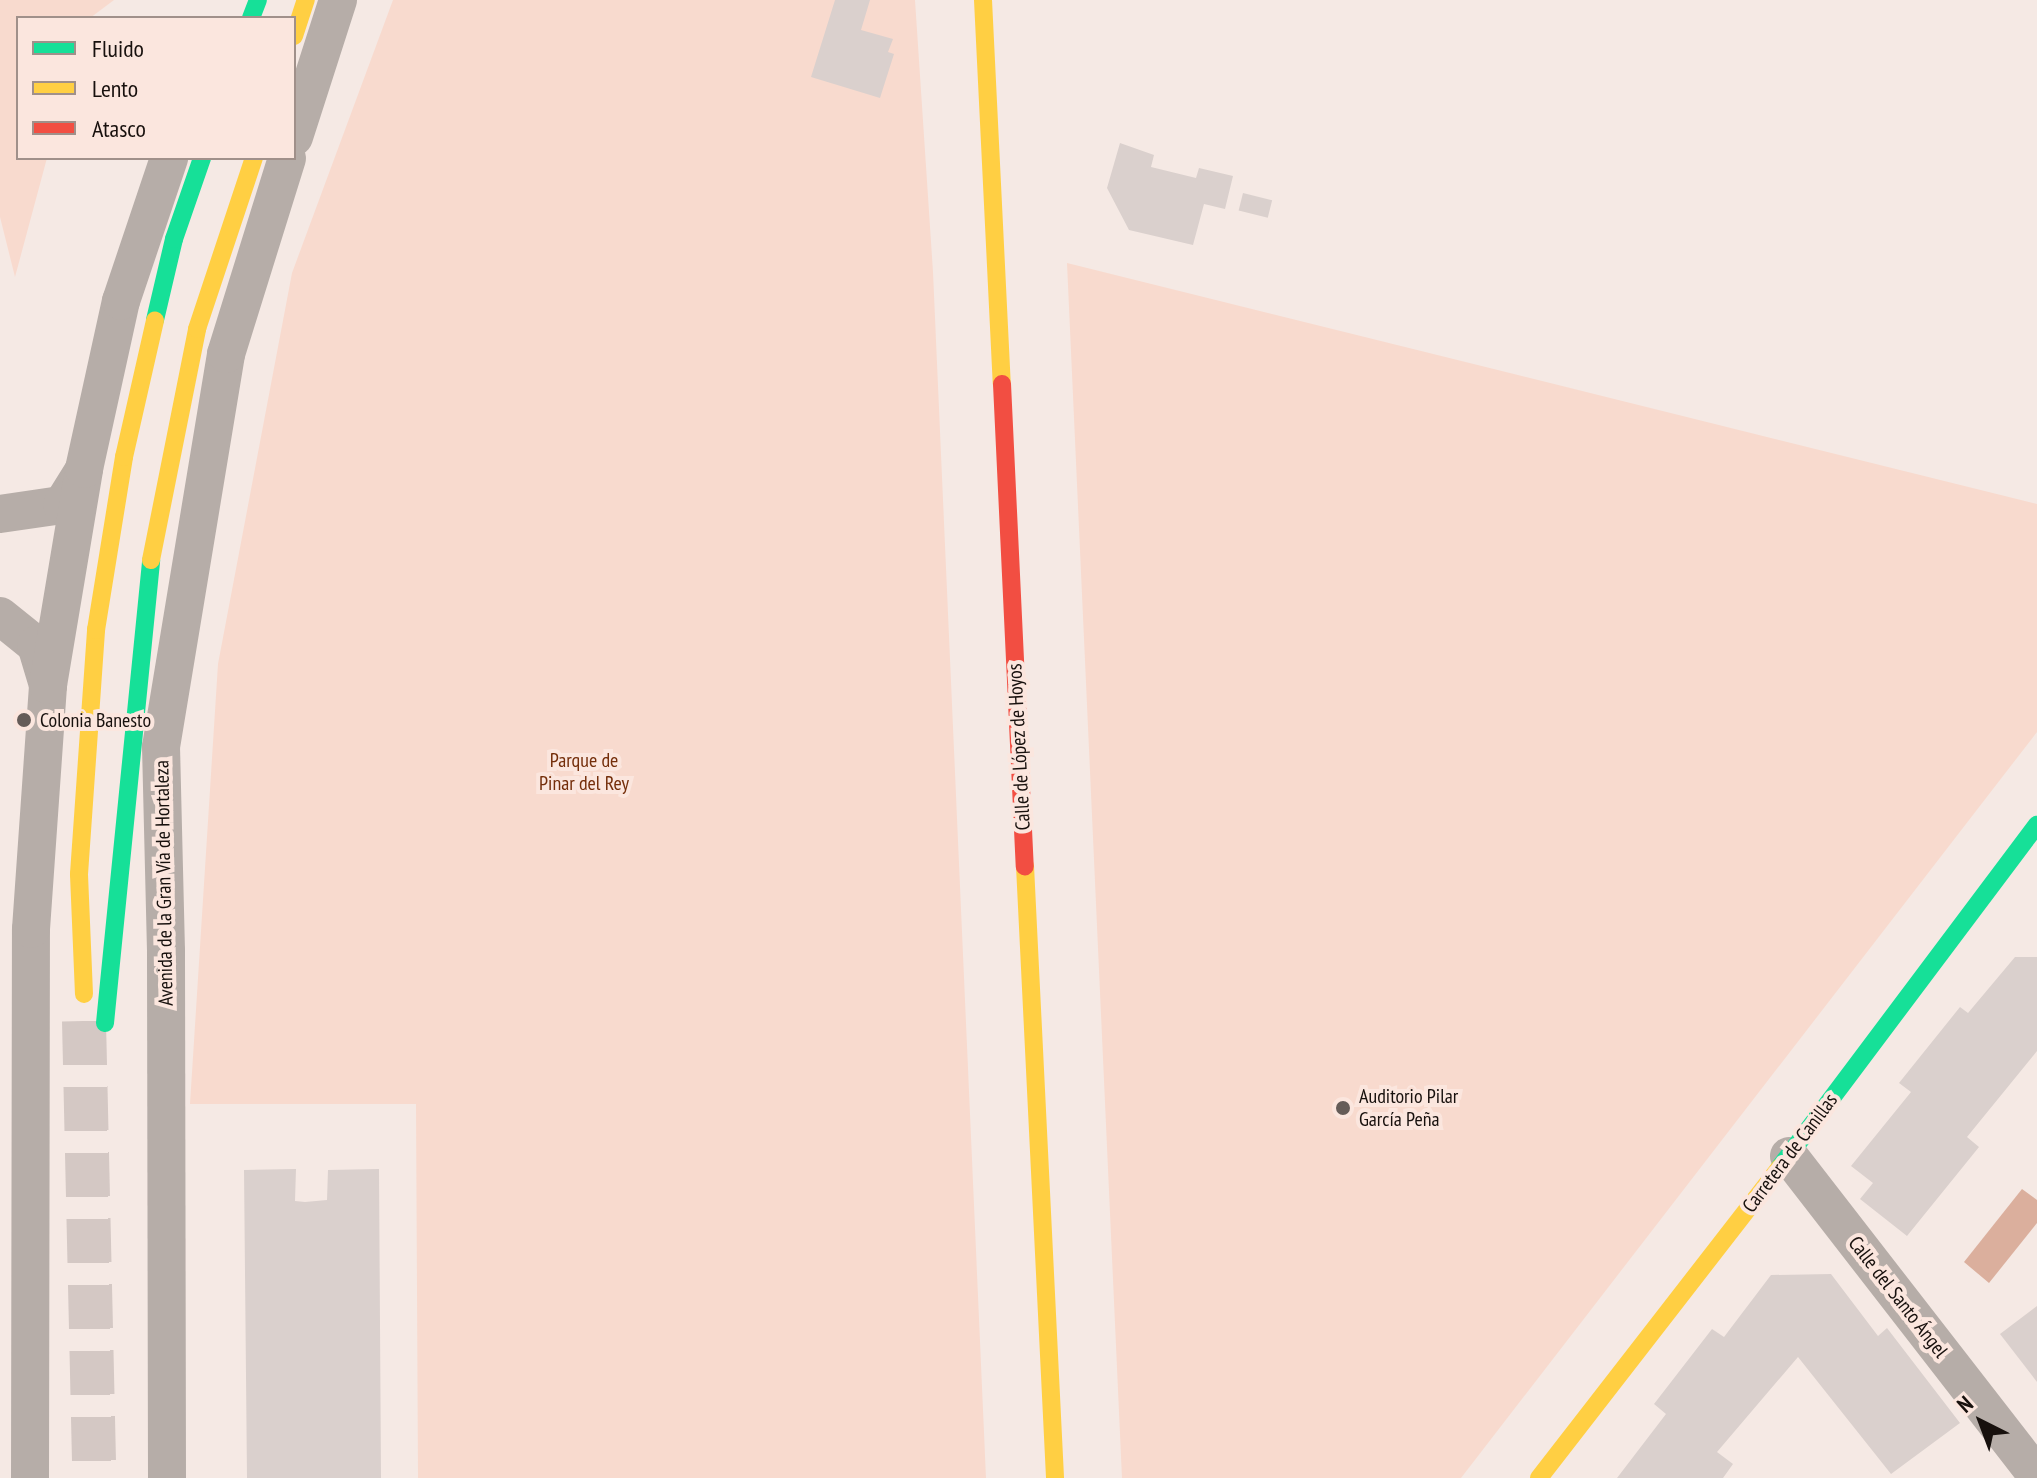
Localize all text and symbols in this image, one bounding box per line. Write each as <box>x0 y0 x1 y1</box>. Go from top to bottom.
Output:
legend <box>16 16 296 160</box>
text: Fluido <box>92 33 144 64</box>
text: Lento <box>92 73 138 104</box>
text: Atasco <box>92 113 146 144</box>
street label: Calle de López de Hoyos <box>1003 663 1035 831</box>
place label: Colonia Banesto <box>40 708 151 732</box>
marker: Colonia Banesto <box>15 711 33 729</box>
park label: Parque de Pinar del Rey <box>539 749 629 796</box>
street label: Avenida de la Gran Vía de Hortaleza <box>150 760 178 1006</box>
place label: Auditorio Pilar García Peña <box>1359 1084 1458 1131</box>
street label: Carretera de Canillas <box>1737 1089 1843 1217</box>
marker: Auditorio Pilar García Peña <box>1334 1099 1352 1117</box>
street label: Calle del Santo Ángel <box>1843 1231 1953 1363</box>
north arrow <box>1941 1382 2021 1462</box>
text: N <box>1951 1390 1979 1419</box>

